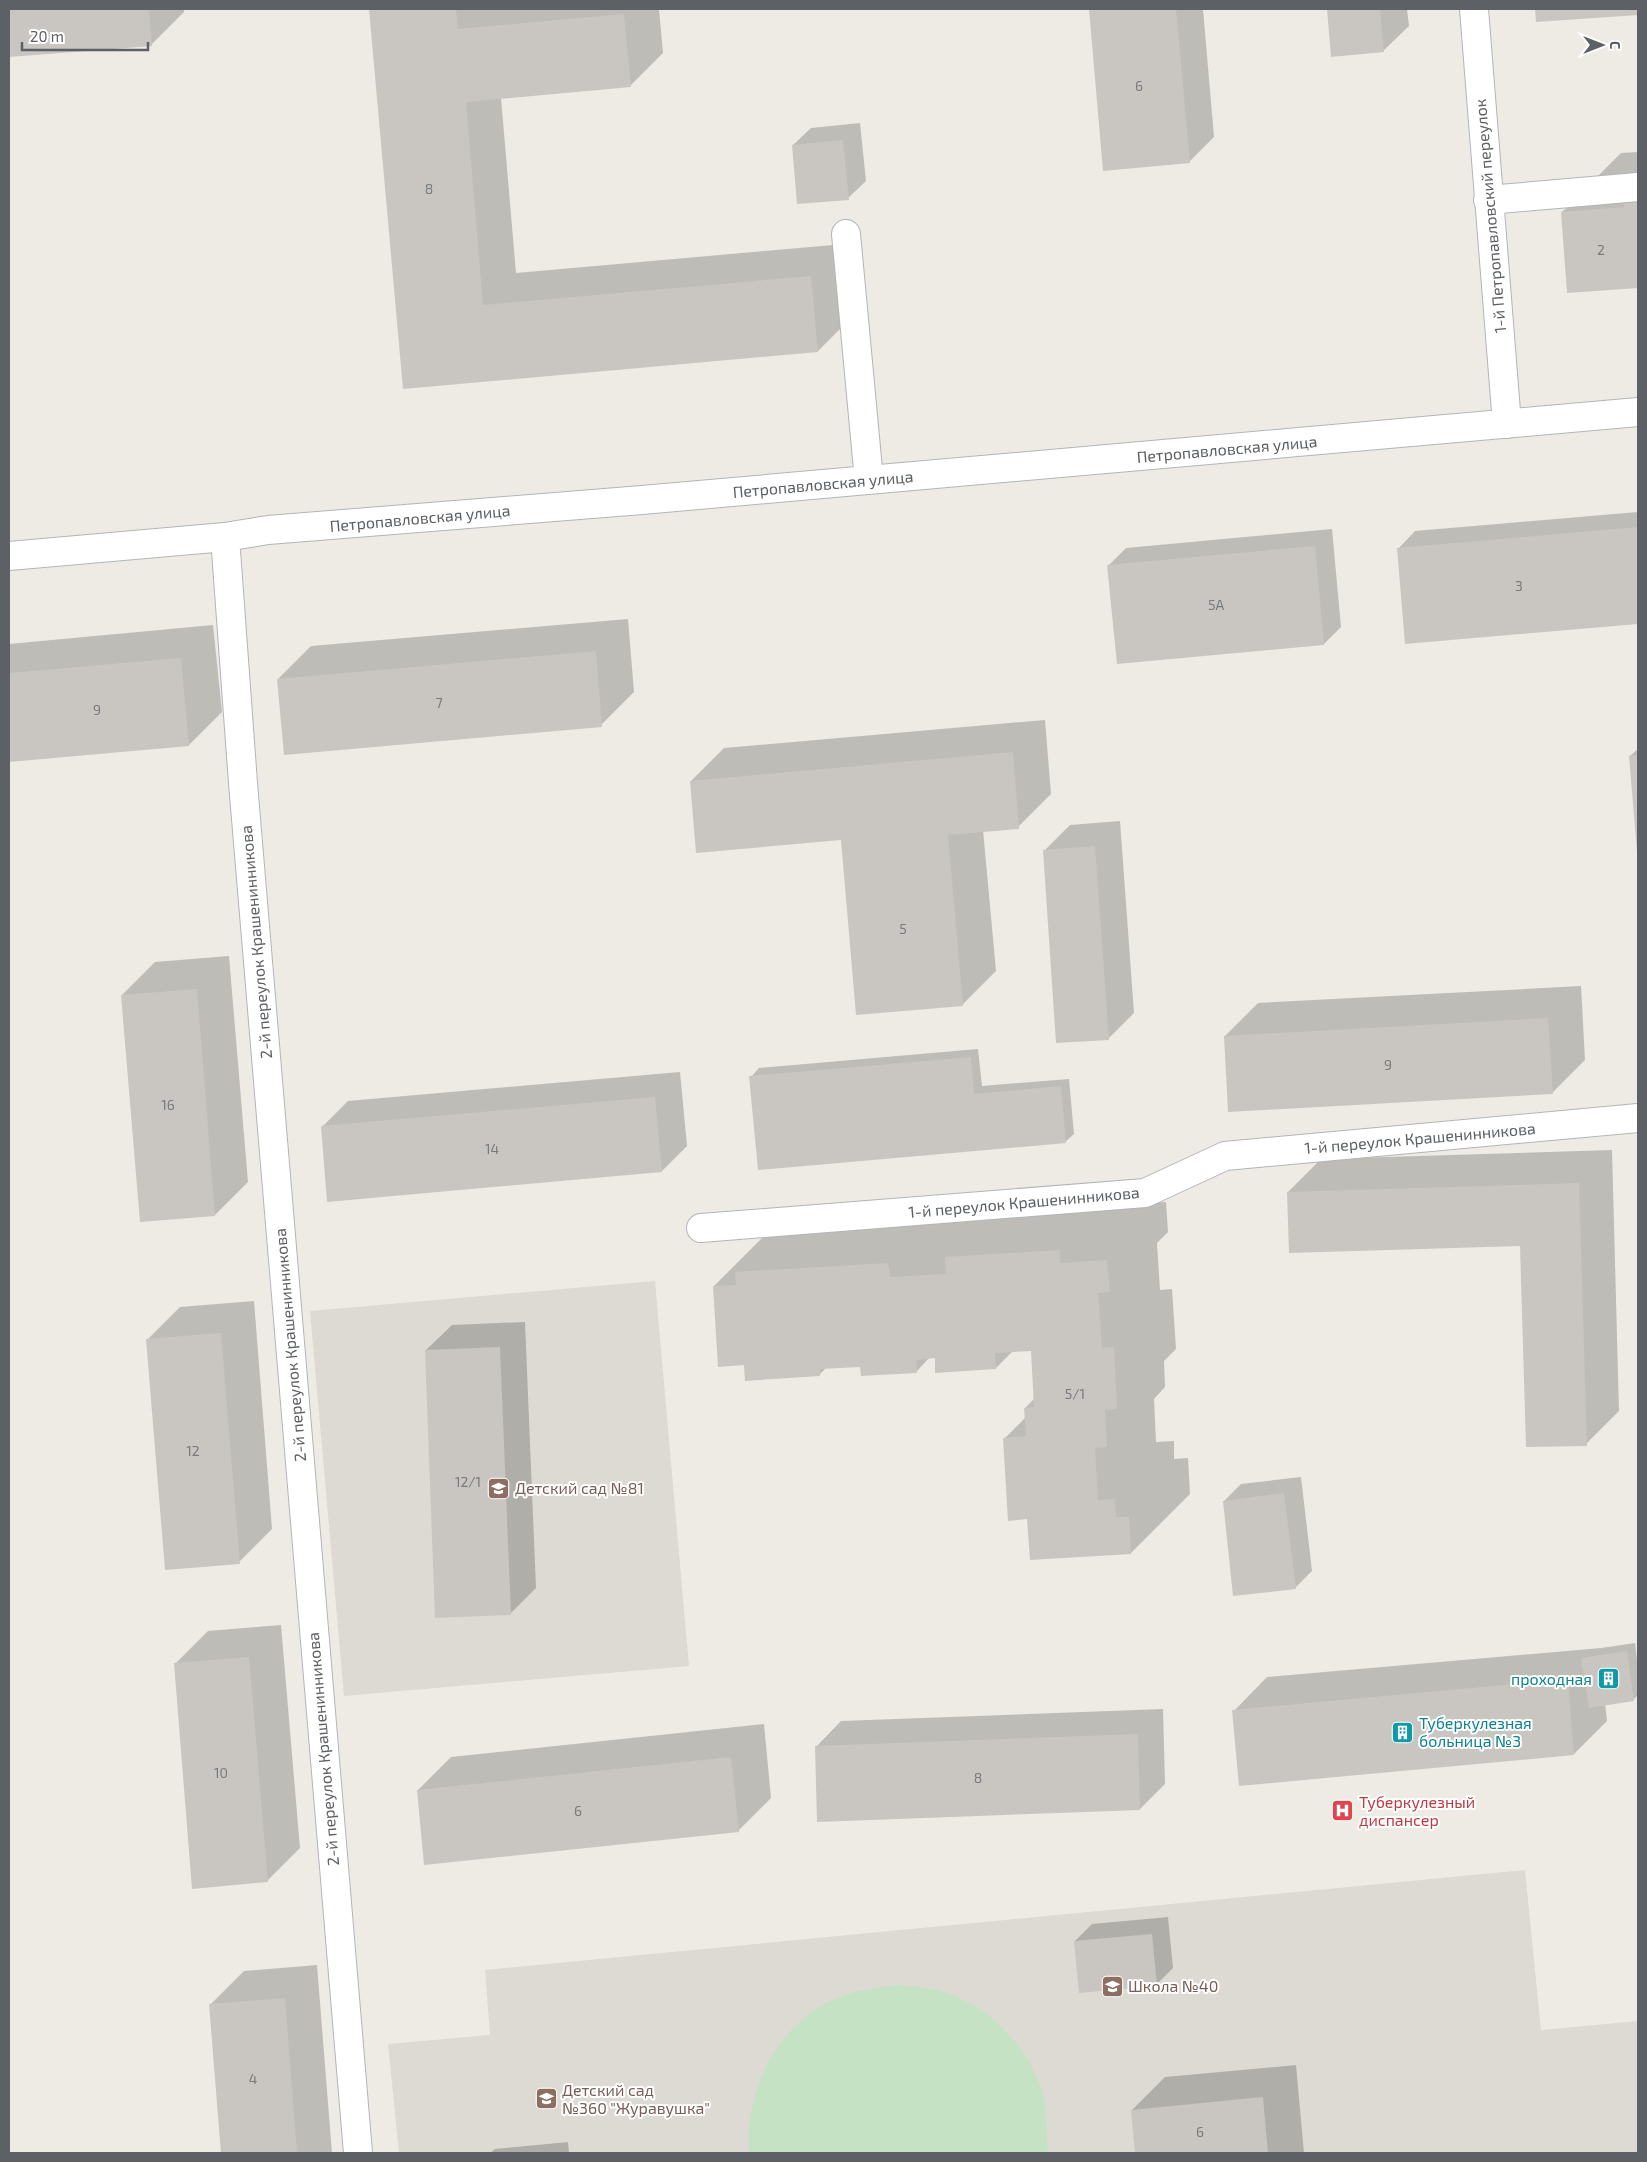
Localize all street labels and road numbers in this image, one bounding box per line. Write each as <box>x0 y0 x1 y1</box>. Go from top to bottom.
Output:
street label: 1-й Петропавловский переулок <box>1470 98 1510 334</box>
street label: Петропавловская улица <box>1136 431 1318 467</box>
street label: Петропавловская улица <box>732 466 914 502</box>
street label: Петропавловская улица <box>329 500 511 536</box>
street label: 2-й переулок Крашенинникова <box>236 824 276 1060</box>
street label: 1-й переулок Крашенинникова <box>1304 1118 1536 1158</box>
street label: 1-й переулок Крашенинникова <box>908 1182 1140 1222</box>
street label: 2-й переулок Крашенинникова <box>270 1227 310 1463</box>
street label: 2-й переулок Крашенинникова <box>303 1631 343 1867</box>

